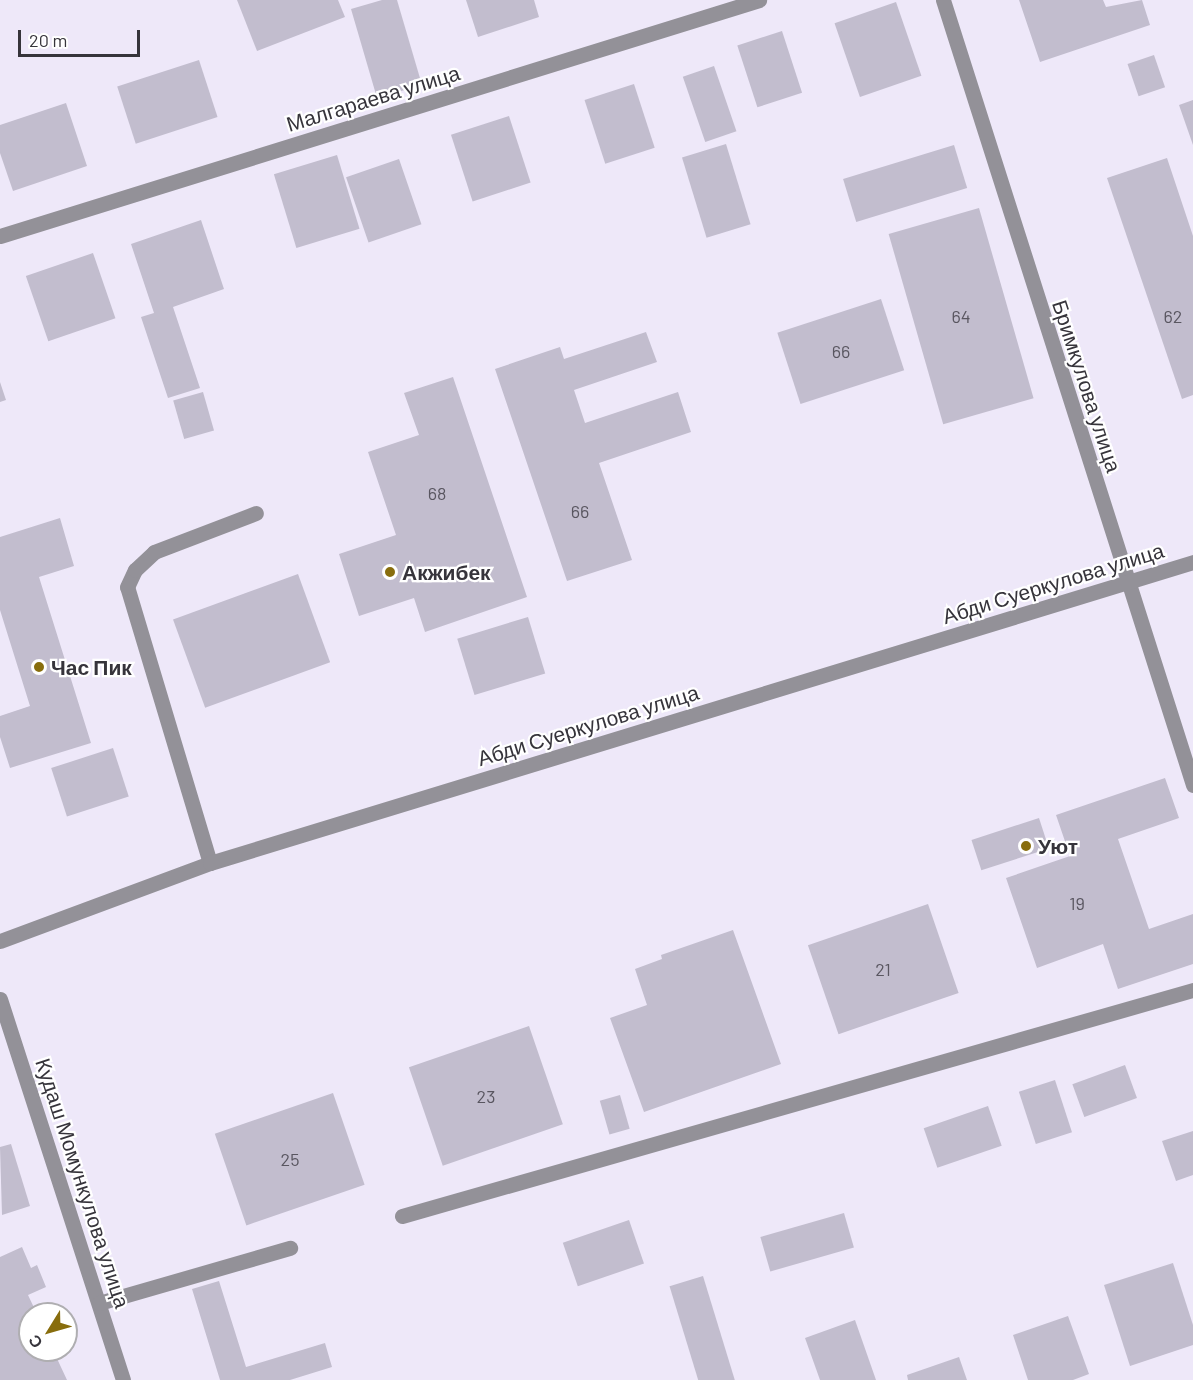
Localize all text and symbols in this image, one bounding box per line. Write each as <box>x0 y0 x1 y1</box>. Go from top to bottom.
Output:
scale bar <box>21 18 142 56</box>
text: 20 m <box>29 29 67 51</box>
street label: Малгараева улица <box>283 60 463 136</box>
street label: Бримкулова улица <box>1047 297 1127 475</box>
house number: 64 <box>951 305 971 327</box>
house number: 62 <box>1164 305 1182 327</box>
house number: 66 <box>832 340 850 362</box>
house number: 68 <box>428 482 446 504</box>
house number: 66 <box>571 500 589 522</box>
street label: Абди Суеркулова улица <box>939 537 1167 629</box>
place label: Акжибек <box>402 559 491 585</box>
marker: Акжибек <box>383 565 397 579</box>
place label: Час Пик <box>51 654 132 680</box>
marker: Час Пик <box>32 660 46 674</box>
street label: Абди Суеркулова улица <box>474 679 702 771</box>
place label: Уют <box>1038 833 1078 859</box>
marker: Уют <box>1019 839 1033 853</box>
house number: 19 <box>1069 892 1085 914</box>
house number: 21 <box>875 958 891 980</box>
street label: Кудаш Момункулова улица <box>31 1055 135 1311</box>
house number: 23 <box>477 1085 495 1107</box>
house number: 25 <box>281 1148 299 1170</box>
north arrow <box>18 1302 78 1362</box>
text: С <box>24 1332 46 1352</box>

